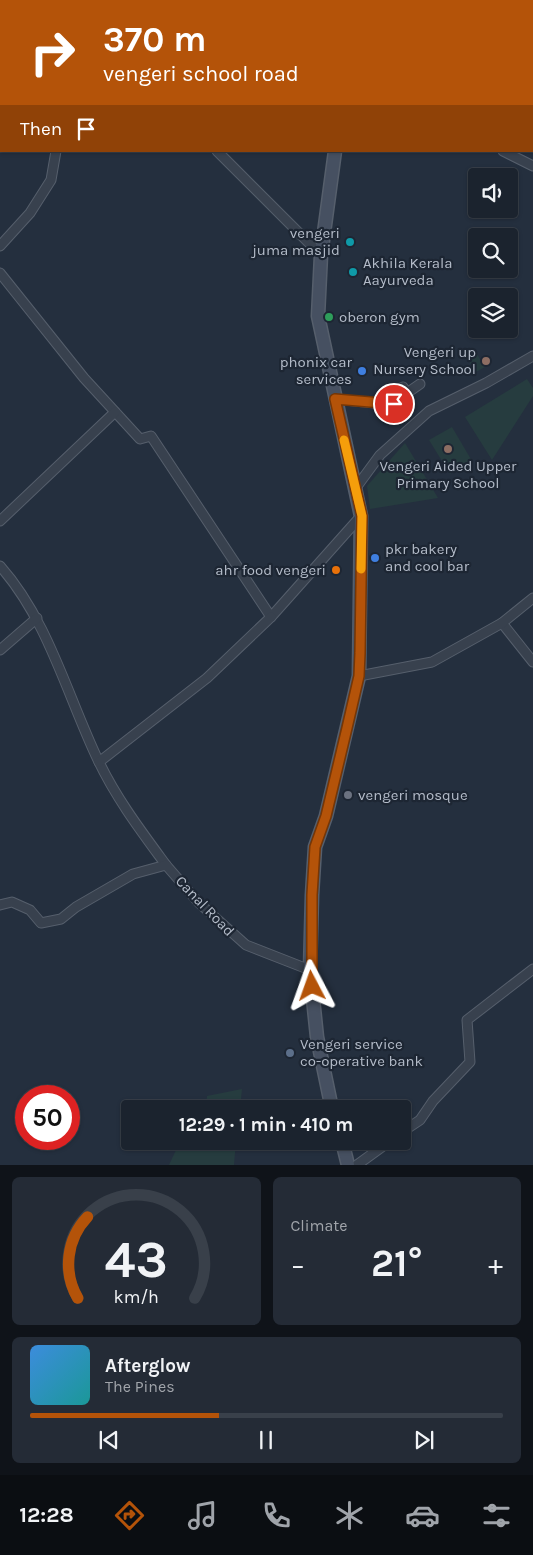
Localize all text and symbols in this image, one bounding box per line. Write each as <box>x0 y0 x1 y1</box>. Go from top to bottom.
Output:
text: 370 m <box>103 19 206 60</box>
icon: right <box>20 20 85 85</box>
text: vengeri school road <box>103 61 299 87</box>
icon: arrive <box>72 115 100 143</box>
text: Then <box>20 118 62 140</box>
map controls <box>468 168 518 338</box>
button: sound <box>468 168 518 218</box>
place label: vengeri juma masjid <box>250 224 340 259</box>
button: search <box>468 228 518 278</box>
marker: vengeri juma masjid <box>344 236 356 248</box>
place label: Akhila Kerala Aayurveda <box>363 254 453 289</box>
marker: Akhila Kerala Aayurveda <box>347 266 359 278</box>
button: layers <box>468 288 518 338</box>
place label: oberon gym <box>339 308 420 326</box>
marker: oberon gym <box>323 311 335 323</box>
place label: Vengeri up Nursery School <box>373 343 476 378</box>
place label: phonix car services <box>280 353 353 388</box>
marker: Vengeri up Nursery School <box>480 355 492 367</box>
marker: phonix car services <box>356 365 368 377</box>
pin <box>373 383 415 425</box>
icon: arrive <box>380 390 408 418</box>
marker: Vengeri Aided Upper Primary School <box>442 443 454 455</box>
place label: Vengeri Aided Upper Primary School <box>380 457 517 492</box>
place label: pkr bakery and cool bar <box>385 540 470 575</box>
marker: pkr bakery and cool bar <box>369 552 381 564</box>
place label: ahr food vengeri <box>215 561 326 579</box>
marker: ahr food vengeri <box>330 564 342 576</box>
place label: vengeri mosque <box>358 786 468 804</box>
marker: vengeri mosque <box>342 789 354 801</box>
street label: Canal Road <box>172 872 238 940</box>
position arrow <box>285 959 337 1011</box>
place label: Vengeri service co-operative bank <box>300 1035 423 1070</box>
marker: Vengeri service co-operative bank <box>284 1047 296 1059</box>
speed limit sign: 50 <box>15 1085 80 1150</box>
text: 12:29 · 1 min · 410 m <box>179 1114 353 1136</box>
text: Climate <box>291 1216 348 1235</box>
text: 43 <box>105 1229 168 1290</box>
text: 21° <box>371 1241 422 1286</box>
text: − <box>291 1248 305 1281</box>
text: + <box>488 1248 503 1281</box>
text: km/h <box>114 1287 159 1308</box>
text: Afterglow <box>105 1355 191 1377</box>
text: The Pines <box>105 1377 175 1396</box>
icon: previous <box>95 1426 123 1454</box>
icon: pause <box>252 1426 280 1454</box>
icon: next <box>410 1426 438 1454</box>
icon: directions <box>112 1498 147 1533</box>
icon: music <box>185 1498 220 1533</box>
icon: phone <box>259 1498 294 1533</box>
icon: climate <box>332 1498 367 1533</box>
icon: car <box>405 1498 440 1533</box>
icon: filters <box>479 1498 514 1533</box>
text: 12:28 <box>19 1502 74 1528</box>

